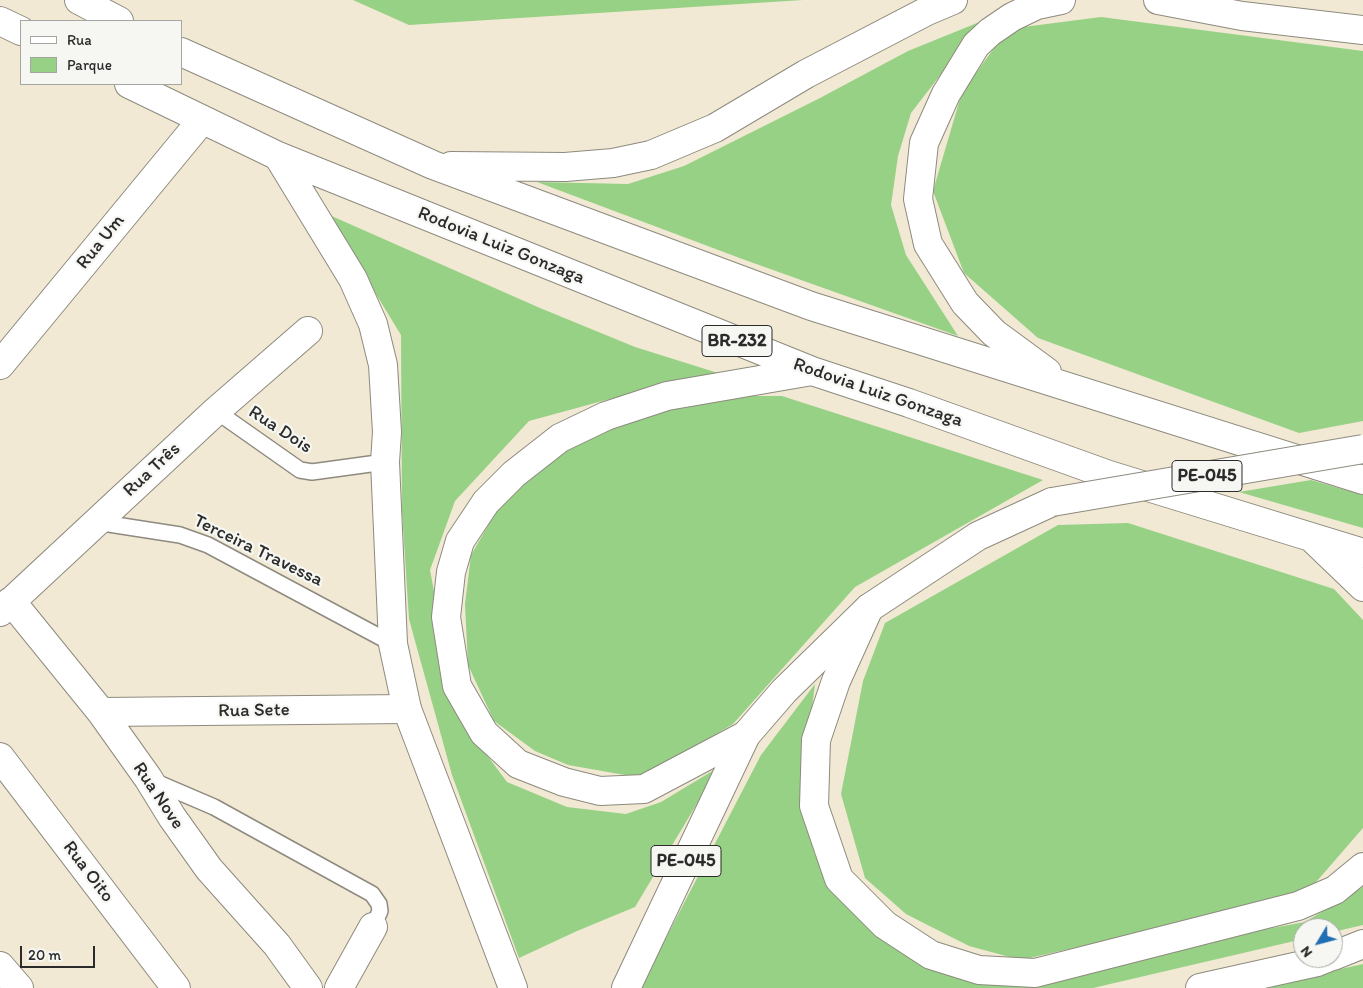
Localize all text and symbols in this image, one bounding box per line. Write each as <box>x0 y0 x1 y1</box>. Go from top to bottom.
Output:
legend <box>20 20 182 85</box>
text: Rua <box>67 31 92 49</box>
text: Parque <box>67 56 112 74</box>
street label: Rodovia Luiz Gonzaga <box>414 202 588 290</box>
street label: Rua Um <box>72 210 130 274</box>
road number: BR-232 <box>702 326 772 356</box>
street label: Rodovia Luiz Gonzaga <box>790 353 966 433</box>
street label: Rua Dois <box>244 401 316 459</box>
street label: Rua Três <box>119 438 185 502</box>
road number: PE-045 <box>1172 461 1242 492</box>
street label: Terceira Travessa <box>190 510 326 592</box>
street label: Rua Sete <box>218 699 290 723</box>
street label: Rua Nove <box>127 758 189 834</box>
street label: Rua Oito <box>58 837 118 907</box>
road number: PE-045 <box>651 846 721 876</box>
north arrow <box>1293 918 1343 968</box>
scale bar <box>22 936 98 968</box>
text: N <box>1297 943 1316 961</box>
text: 20 m <box>28 946 61 964</box>

